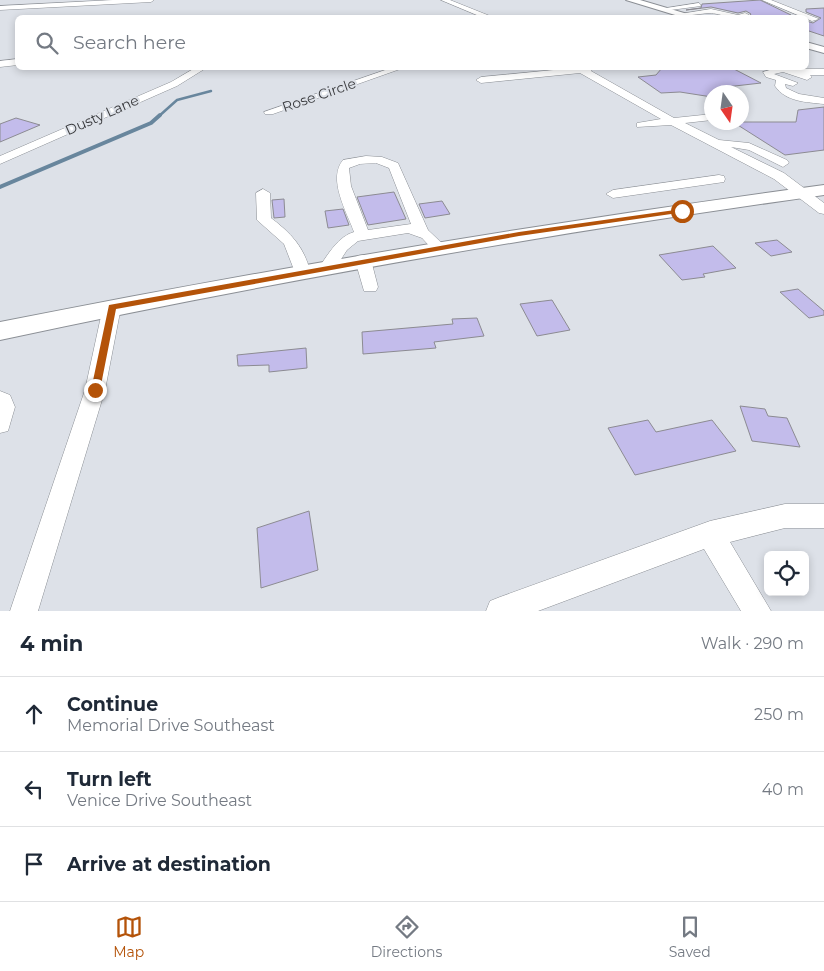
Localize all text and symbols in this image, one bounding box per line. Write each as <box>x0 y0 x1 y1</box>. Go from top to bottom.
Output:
search box <box>15 15 809 70</box>
icon: search <box>33 29 61 57</box>
text: Search here <box>73 31 186 54</box>
street label: Rose Circle <box>280 74 358 116</box>
north arrow <box>704 85 749 130</box>
street label: Dusty Lane <box>62 91 142 139</box>
route start <box>671 200 694 223</box>
route end <box>84 379 107 402</box>
map controls <box>764 551 809 596</box>
button: locate <box>764 551 809 596</box>
text: 4 min <box>20 631 83 656</box>
text: Walk · 290 m <box>701 634 804 653</box>
text: Continue <box>67 693 158 716</box>
icon: ahead <box>20 700 48 728</box>
text: 250 m <box>754 705 804 724</box>
text: Memorial Drive Southeast <box>67 716 275 735</box>
text: Turn left <box>67 768 152 791</box>
icon: left <box>20 775 48 803</box>
text: 40 m <box>762 780 804 799</box>
text: Venice Drive Southeast <box>67 791 252 810</box>
icon: arrive <box>20 850 48 878</box>
text: Arrive at destination <box>67 853 271 876</box>
tab: Map <box>113 913 144 961</box>
tab: Directions <box>371 913 442 961</box>
tab: Saved <box>669 913 711 961</box>

